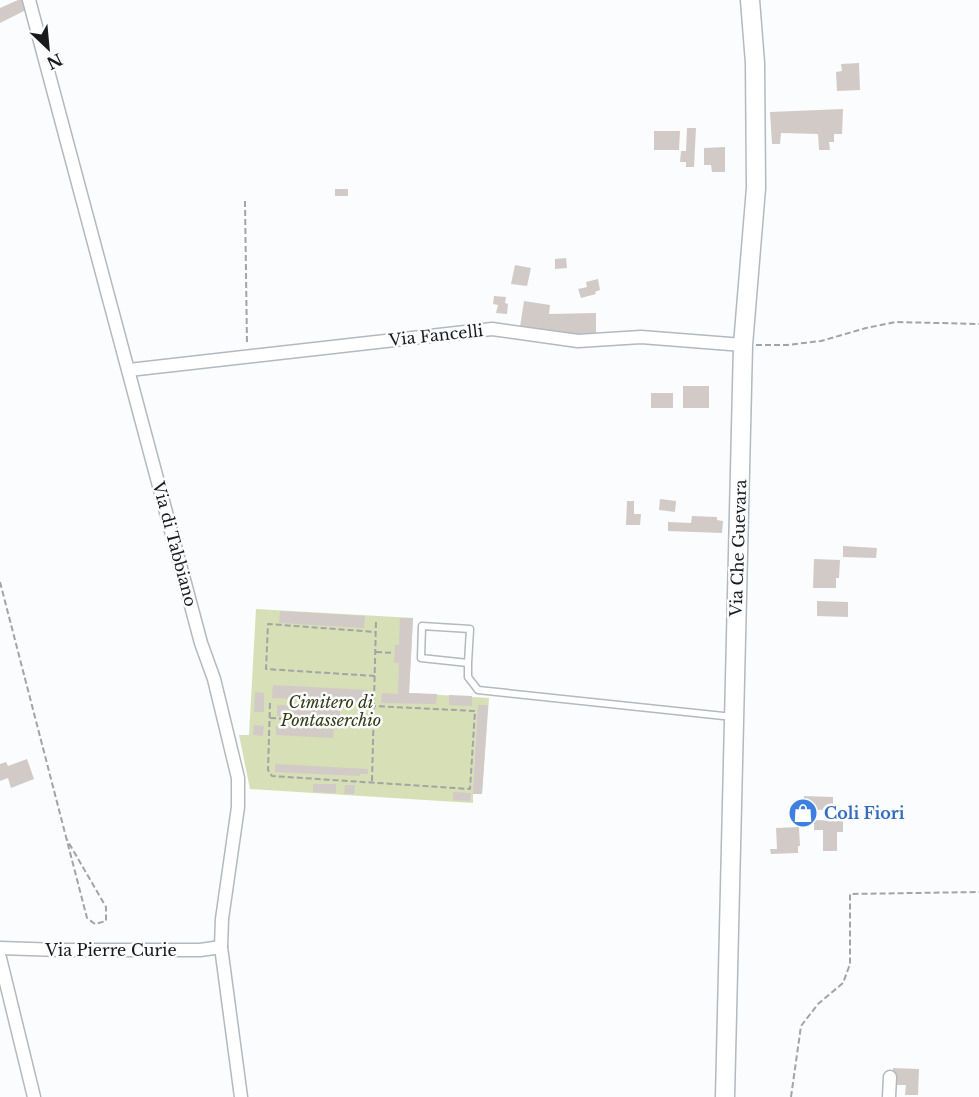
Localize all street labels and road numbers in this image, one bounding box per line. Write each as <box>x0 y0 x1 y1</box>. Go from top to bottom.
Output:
street label: Via Fancelli <box>387 320 485 350</box>
street label: Via di Tabbiano <box>148 478 201 609</box>
street label: Via Che Guevara <box>726 479 750 618</box>
street label: Via Pierre Curie <box>44 940 177 960</box>

